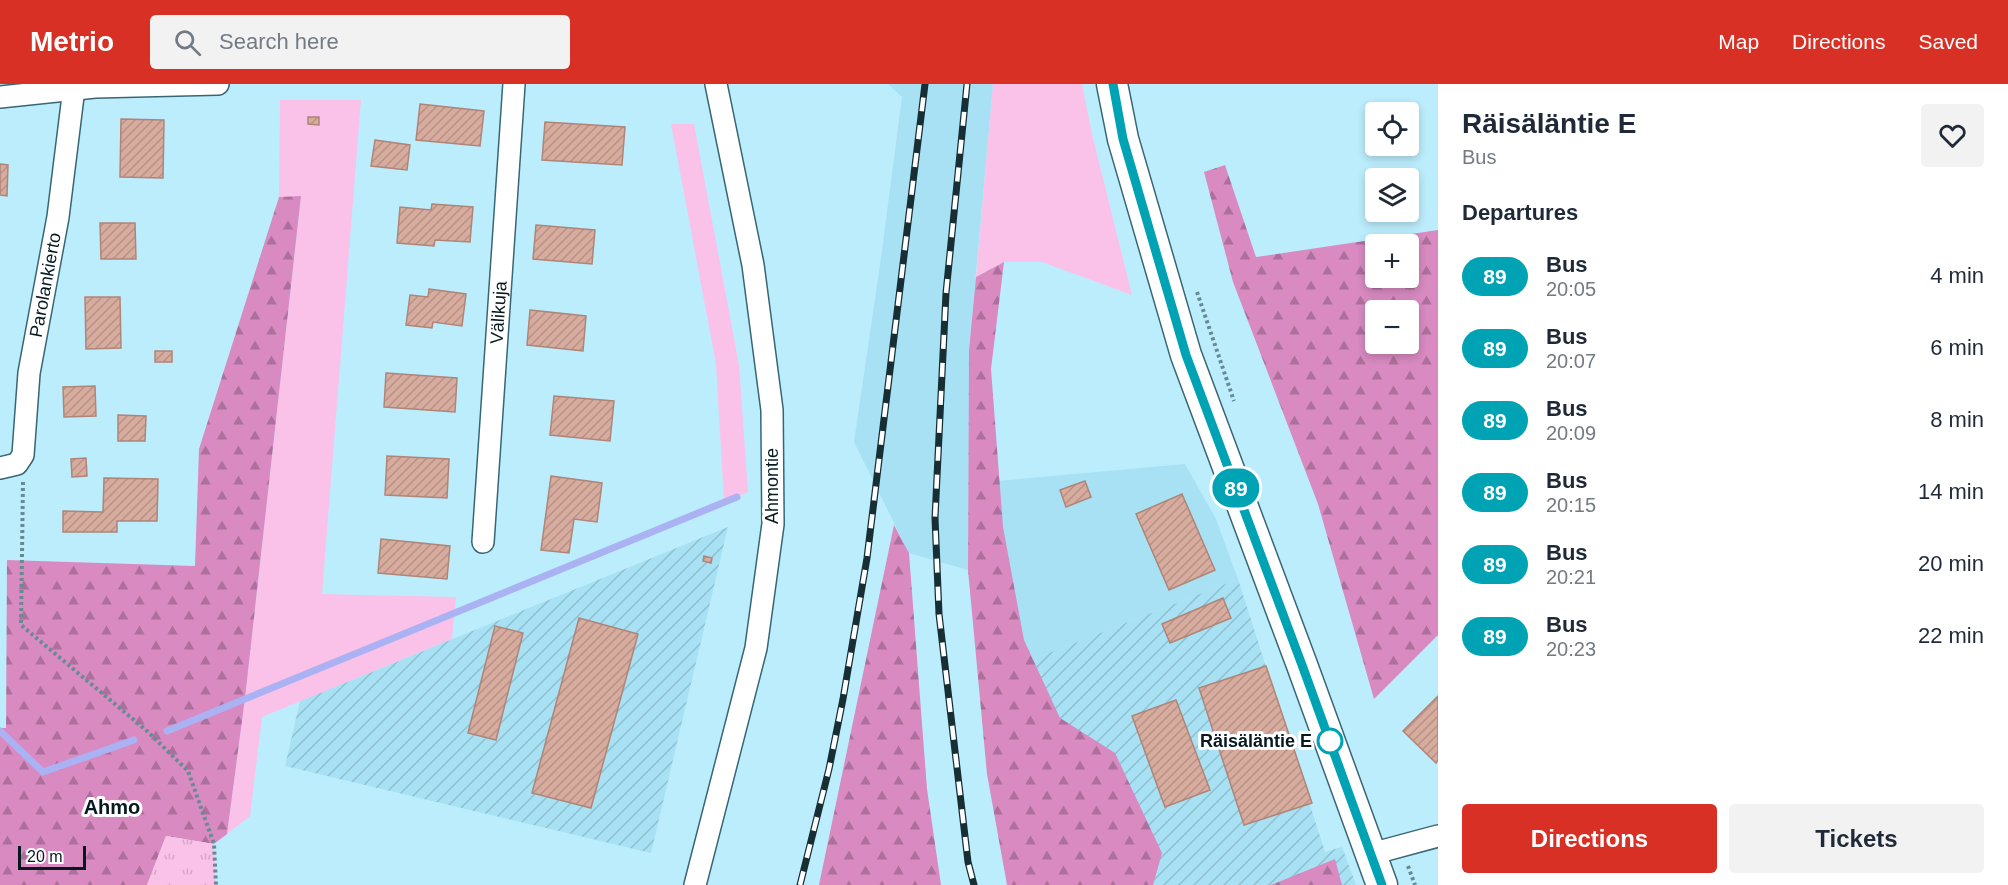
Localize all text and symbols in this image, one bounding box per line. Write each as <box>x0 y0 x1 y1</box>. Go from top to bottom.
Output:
search box <box>150 15 570 69</box>
text: Metrio <box>30 26 114 57</box>
icon: search <box>171 26 204 59</box>
text: Search here <box>219 29 339 54</box>
text: Map <box>1718 30 1759 53</box>
text: Directions <box>1792 30 1885 53</box>
text: Saved <box>1918 30 1978 53</box>
map controls <box>1365 102 1419 354</box>
button: locate <box>1365 102 1419 156</box>
button: heart <box>1921 104 1984 167</box>
text: Räisäläntie E <box>1462 108 1636 139</box>
text: Bus <box>1462 146 1496 168</box>
button: layers <box>1365 168 1419 222</box>
text: Departures <box>1462 200 1578 225</box>
street label: Parolankierto <box>26 231 65 339</box>
button: + <box>1365 234 1419 288</box>
text: Bus <box>1546 252 1588 277</box>
text: 4 min <box>1930 263 1984 288</box>
text: 89 <box>1483 265 1507 288</box>
text: 20:05 <box>1546 278 1596 300</box>
street label: Välikuja <box>486 279 511 345</box>
button: − <box>1365 300 1419 354</box>
text: Bus <box>1546 324 1588 349</box>
text: 6 min <box>1930 335 1984 360</box>
text: 89 <box>1483 337 1507 360</box>
text: 20:07 <box>1546 350 1596 372</box>
text: Bus <box>1546 396 1588 421</box>
text: 8 min <box>1930 407 1984 432</box>
text: 89 <box>1483 409 1507 432</box>
text: 20:09 <box>1546 422 1596 444</box>
street label: Ahmontie <box>762 448 782 524</box>
line badge: 89 <box>1209 468 1263 508</box>
text: Bus <box>1546 468 1588 493</box>
text: 89 <box>1224 477 1248 500</box>
text: 14 min <box>1918 479 1984 504</box>
text: 89 <box>1483 481 1507 504</box>
text: 20:15 <box>1546 494 1596 516</box>
text: Bus <box>1546 540 1588 565</box>
text: 20 min <box>1918 551 1984 576</box>
text: 89 <box>1483 553 1507 576</box>
text: 20:21 <box>1546 566 1596 588</box>
text: Bus <box>1546 612 1588 637</box>
text: 22 min <box>1918 623 1984 648</box>
text: 89 <box>1483 625 1507 648</box>
text: 20:23 <box>1546 638 1596 660</box>
marker: Räisäläntie E <box>1317 728 1343 754</box>
place label: Räisäläntie E <box>1200 731 1312 751</box>
district label: Ahmo <box>84 796 140 818</box>
button: Directions <box>1462 804 1717 873</box>
button: Tickets <box>1729 804 1984 873</box>
scale bar <box>18 843 86 870</box>
text: 20 m <box>27 848 63 865</box>

